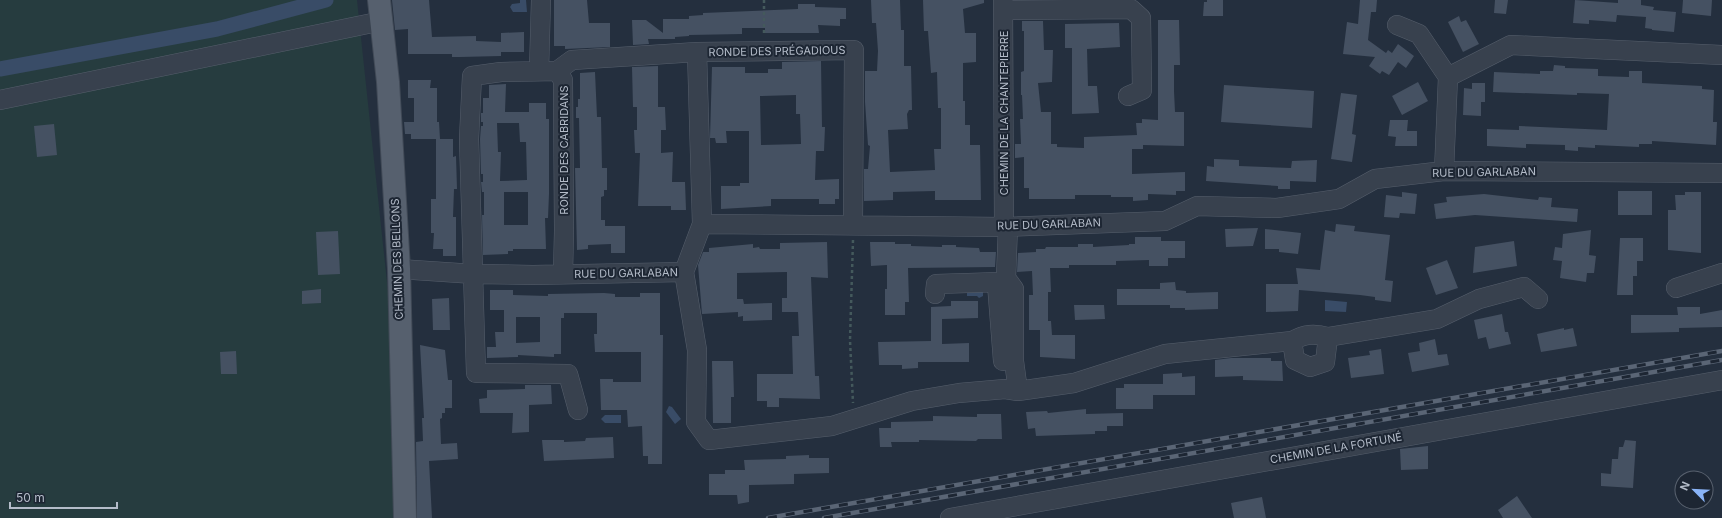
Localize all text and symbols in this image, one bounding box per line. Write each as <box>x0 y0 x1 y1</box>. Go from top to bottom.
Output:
street label: CHEMIN DE LA CHANTEPIERRE <box>997 31 1011 195</box>
street label: RONDE DES PRÉGADIOUS <box>708 43 846 59</box>
street label: RONDE DES CABRIDANS <box>557 85 571 215</box>
street label: RUE DU GARLABAN <box>1432 164 1536 180</box>
street label: CHEMIN DES BELLONS <box>388 198 406 320</box>
street label: RUE DU GARLABAN <box>997 215 1101 233</box>
street label: RUE DU GARLABAN <box>574 265 678 281</box>
street label: CHEMIN DE LA FORTUNÉ <box>1269 429 1403 467</box>
north arrow <box>1674 470 1714 510</box>
text: N <box>1677 479 1693 493</box>
scale bar <box>10 484 117 510</box>
text: 50 m <box>16 490 45 505</box>

